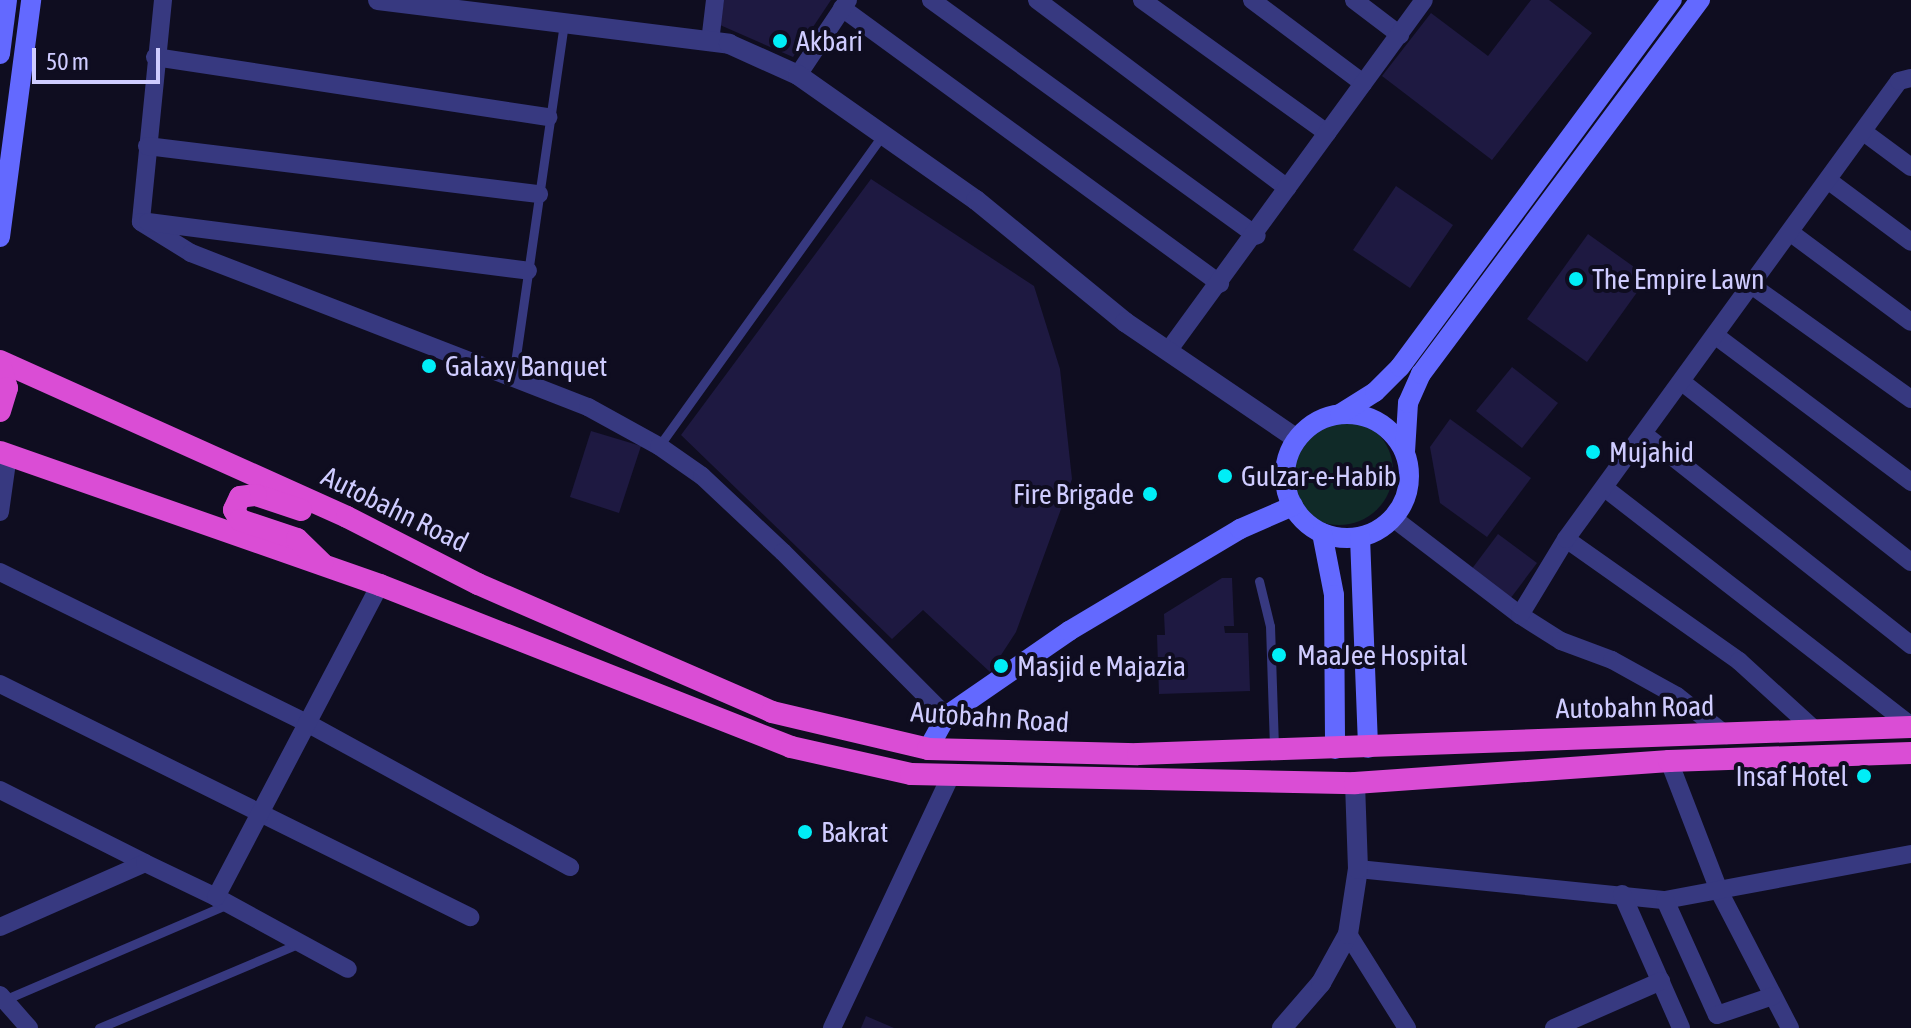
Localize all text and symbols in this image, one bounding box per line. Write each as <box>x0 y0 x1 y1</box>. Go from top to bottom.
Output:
place label: Akbari <box>796 24 863 58</box>
scale bar <box>36 32 164 82</box>
marker: Akbari <box>771 32 789 50</box>
text: 50 m <box>46 48 89 75</box>
place label: The Empire Lawn <box>1592 262 1765 296</box>
marker: The Empire Lawn <box>1567 270 1585 288</box>
place label: Galaxy Banquet <box>445 349 607 383</box>
marker: Galaxy Banquet <box>420 357 438 375</box>
place label: Mujahid <box>1609 435 1694 469</box>
marker: Mujahid <box>1584 443 1602 461</box>
street label: Autobahn Road <box>316 459 474 559</box>
place label: Gulzar-e-Habib <box>1241 459 1397 493</box>
marker: Gulzar-e-Habib <box>1216 467 1234 485</box>
place label: Fire Brigade <box>1013 477 1134 511</box>
marker: Fire Brigade <box>1141 485 1159 503</box>
place label: MaaJee Hospital <box>1297 638 1467 672</box>
marker: MaaJee Hospital <box>1268 644 1290 666</box>
place label: Masjid e Majazia <box>1017 649 1186 683</box>
marker: Masjid e Majazia <box>992 657 1010 675</box>
street label: Autobahn Road <box>1555 689 1715 725</box>
street label: Autobahn Road <box>910 695 1070 739</box>
place label: Insaf Hotel <box>1735 759 1848 793</box>
marker: Insaf Hotel <box>1855 767 1873 785</box>
place label: Bakrat <box>821 815 888 849</box>
marker: Bakrat <box>796 823 814 841</box>

